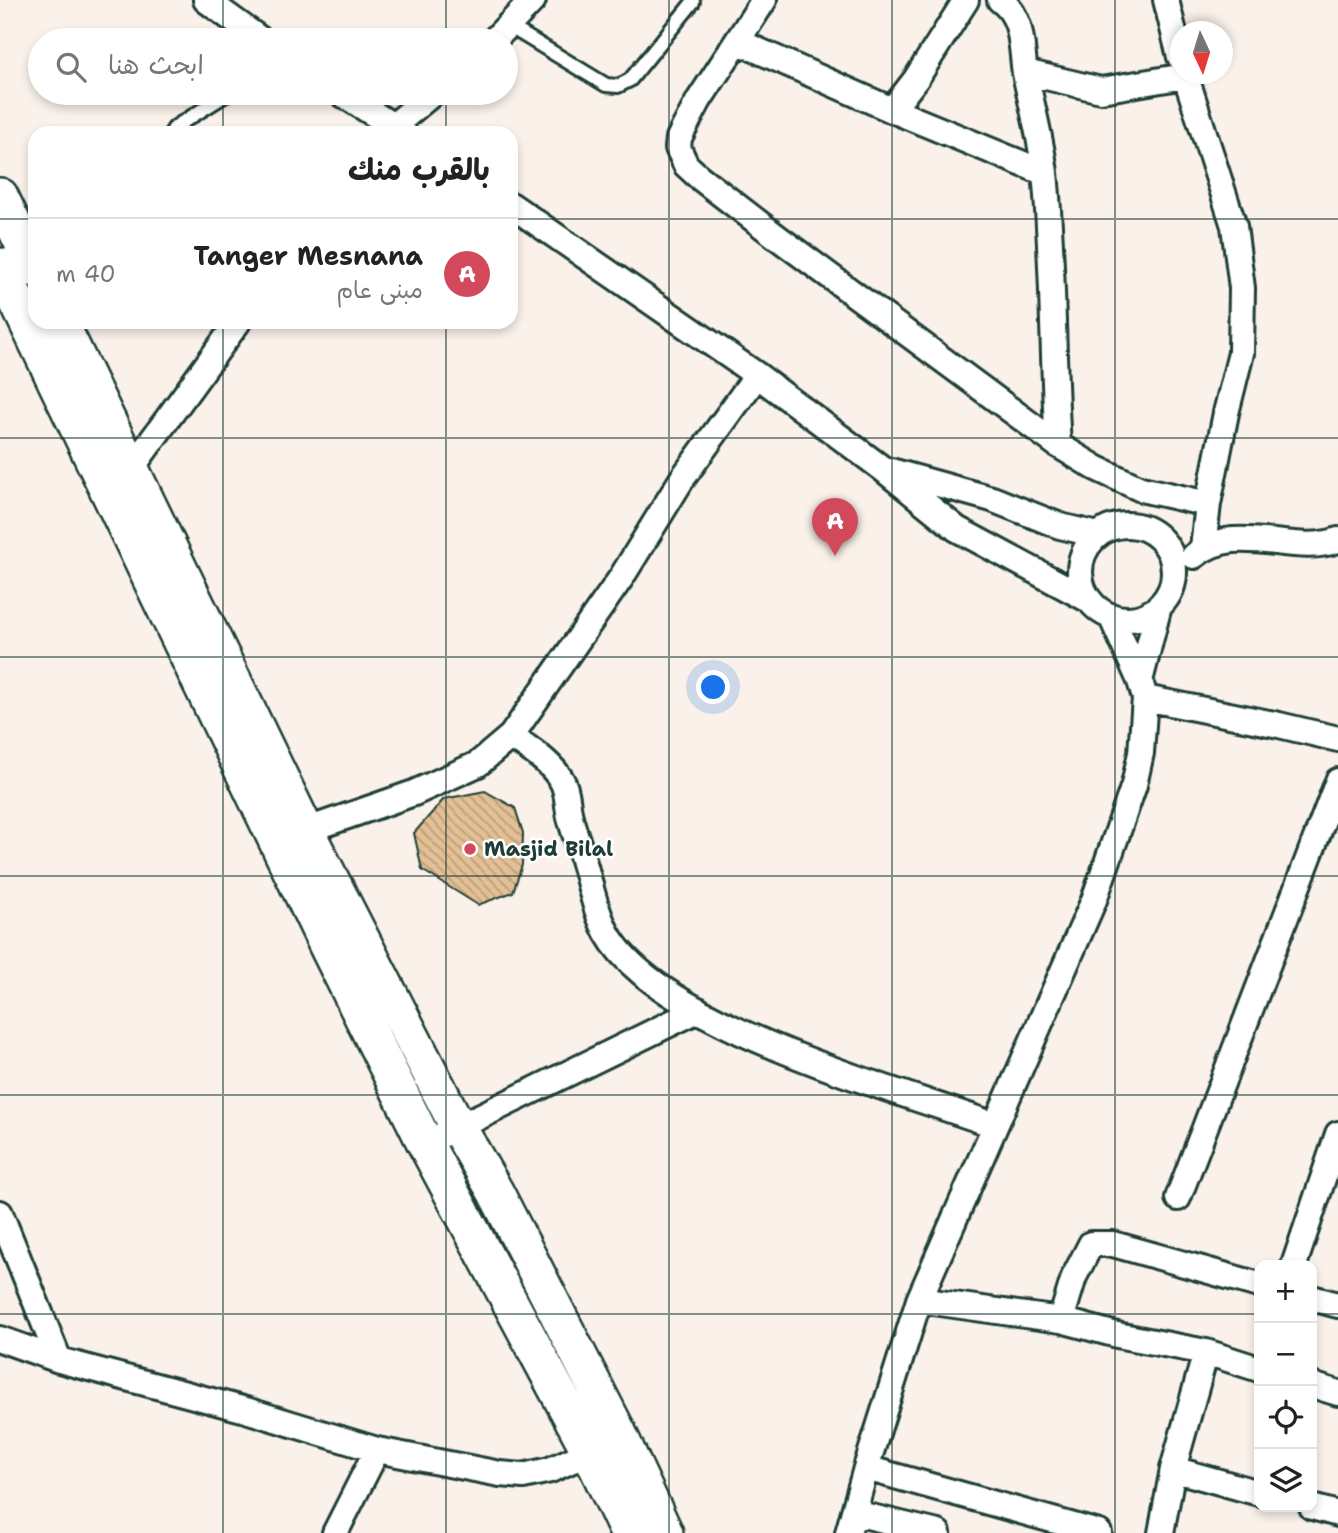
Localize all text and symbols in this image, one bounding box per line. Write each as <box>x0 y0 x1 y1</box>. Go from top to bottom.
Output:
north arrow <box>1170 21 1233 84</box>
search box <box>28 28 518 105</box>
text: ابحث هنا <box>108 47 204 82</box>
icon: search <box>52 48 90 86</box>
text: بالقرب منك <box>348 149 490 190</box>
text: Tanger Mesnana <box>194 238 423 273</box>
text: 40 m <box>56 259 116 289</box>
text: A <box>458 259 476 289</box>
text: مبنى عام <box>336 275 423 305</box>
pin: A <box>812 498 858 556</box>
your location <box>696 670 730 704</box>
place label: Masjid Bilal <box>484 835 613 863</box>
marker: Masjid Bilal <box>462 841 478 857</box>
map controls <box>1254 1260 1317 1512</box>
button: + <box>1254 1260 1317 1323</box>
button: − <box>1254 1323 1317 1386</box>
button: locate <box>1254 1386 1317 1449</box>
button: layers <box>1254 1449 1317 1512</box>

